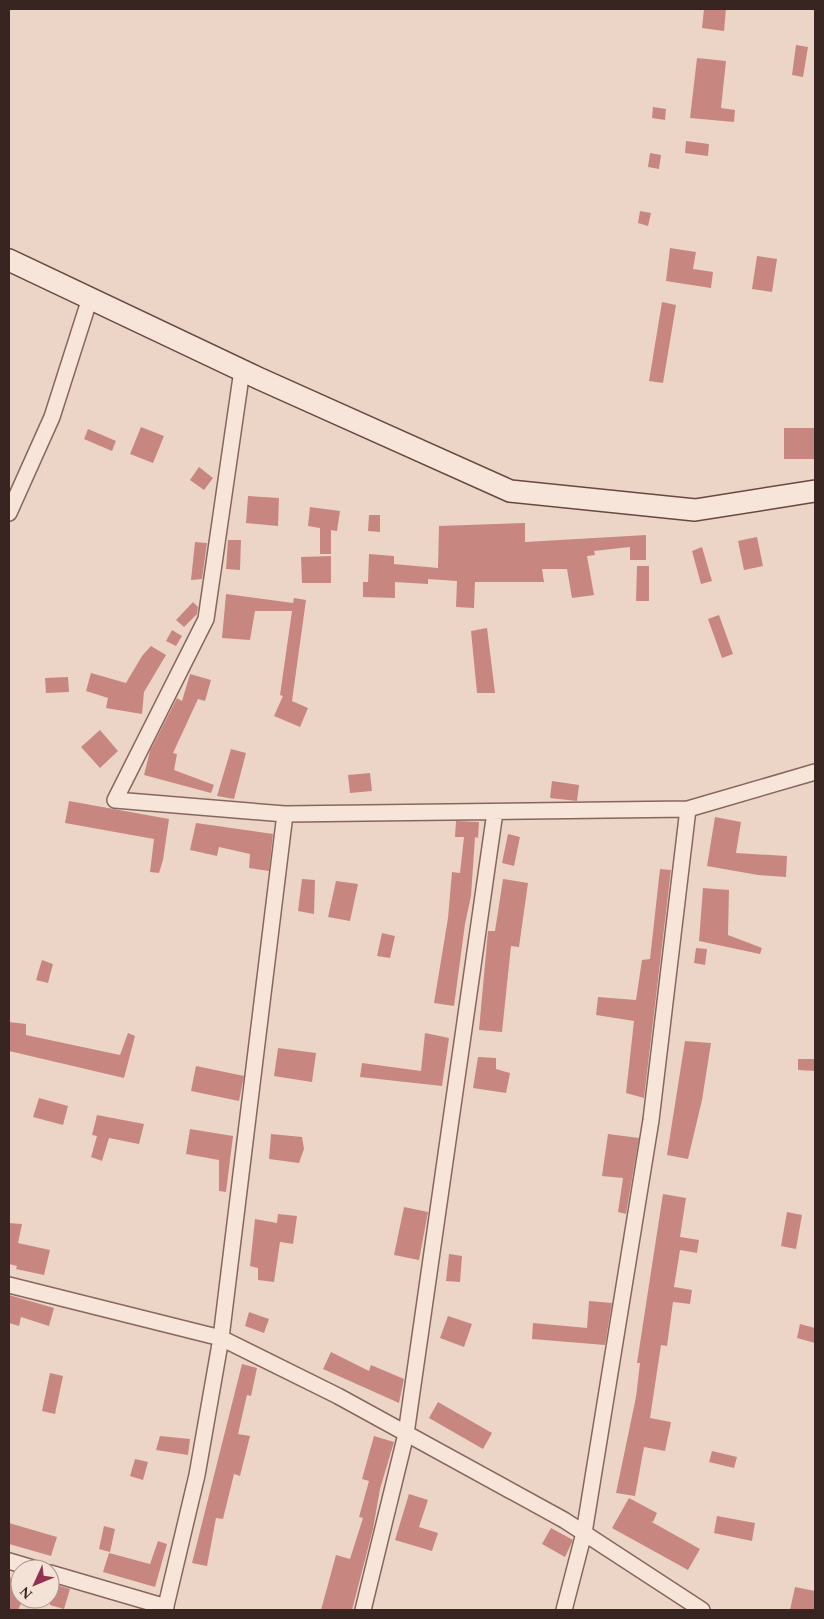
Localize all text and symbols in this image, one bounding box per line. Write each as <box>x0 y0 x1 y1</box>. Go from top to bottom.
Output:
north arrow <box>10 1559 60 1609</box>
text: N <box>14 1581 38 1604</box>

